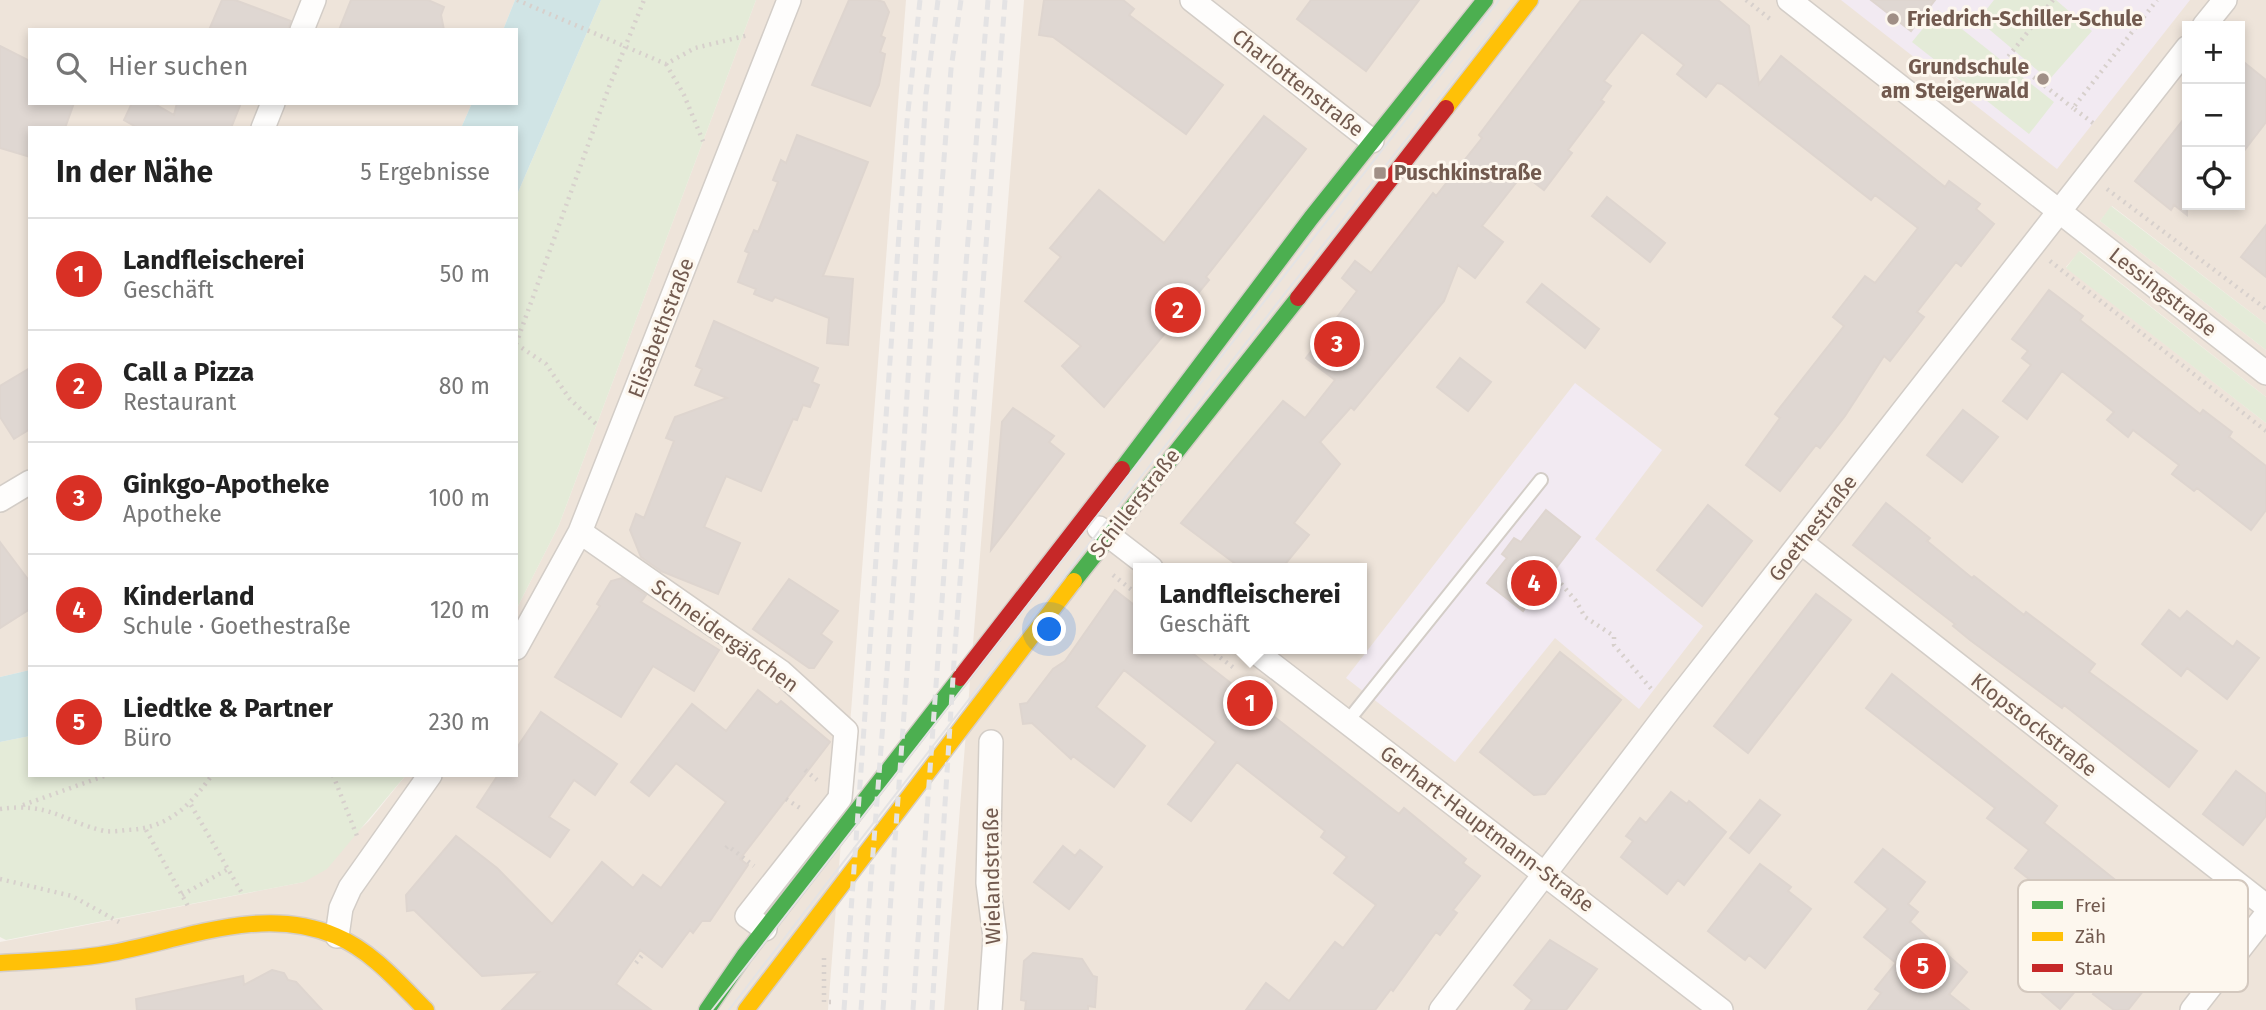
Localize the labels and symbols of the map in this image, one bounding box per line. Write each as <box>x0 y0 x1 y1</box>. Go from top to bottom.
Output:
place label: Friedrich-Schiller-Schule <box>1907 6 2143 32</box>
marker: Friedrich-Schiller-Schule <box>1885 11 1901 27</box>
street label: Charlottenstraße <box>1227 23 1369 143</box>
place label: Grundschule am Steigerwald <box>1881 54 2029 104</box>
marker: Grundschule am Steigerwald <box>2035 71 2051 87</box>
place label: Puschkinstraße <box>1394 160 1542 186</box>
marker: Puschkinstraße <box>1372 165 1388 181</box>
street label: Lessingstraße <box>2104 242 2222 342</box>
street label: Elisabethstraße <box>622 254 700 402</box>
pin: 2 <box>1155 284 1201 336</box>
pin: 3 <box>1314 318 1360 370</box>
street label: Schillerstraße <box>1084 443 1186 563</box>
street label: Goethestraße <box>1763 469 1863 587</box>
pin: 4 <box>1511 557 1557 609</box>
street label: Schneidergäßchen <box>646 574 804 698</box>
your location <box>1032 612 1066 646</box>
street label: Klopstockstraße <box>1966 668 2102 782</box>
pin: 1 <box>1227 677 1273 729</box>
street label: Gerhart-Hauptmann-Straße <box>1375 740 1599 918</box>
street label: Wielandstraße <box>978 807 1006 945</box>
legend <box>2018 880 2248 992</box>
text: Frei <box>2075 894 2106 917</box>
text: Zäh <box>2075 925 2106 948</box>
pin: 5 <box>1900 940 1946 992</box>
text: Stau <box>2075 957 2113 980</box>

